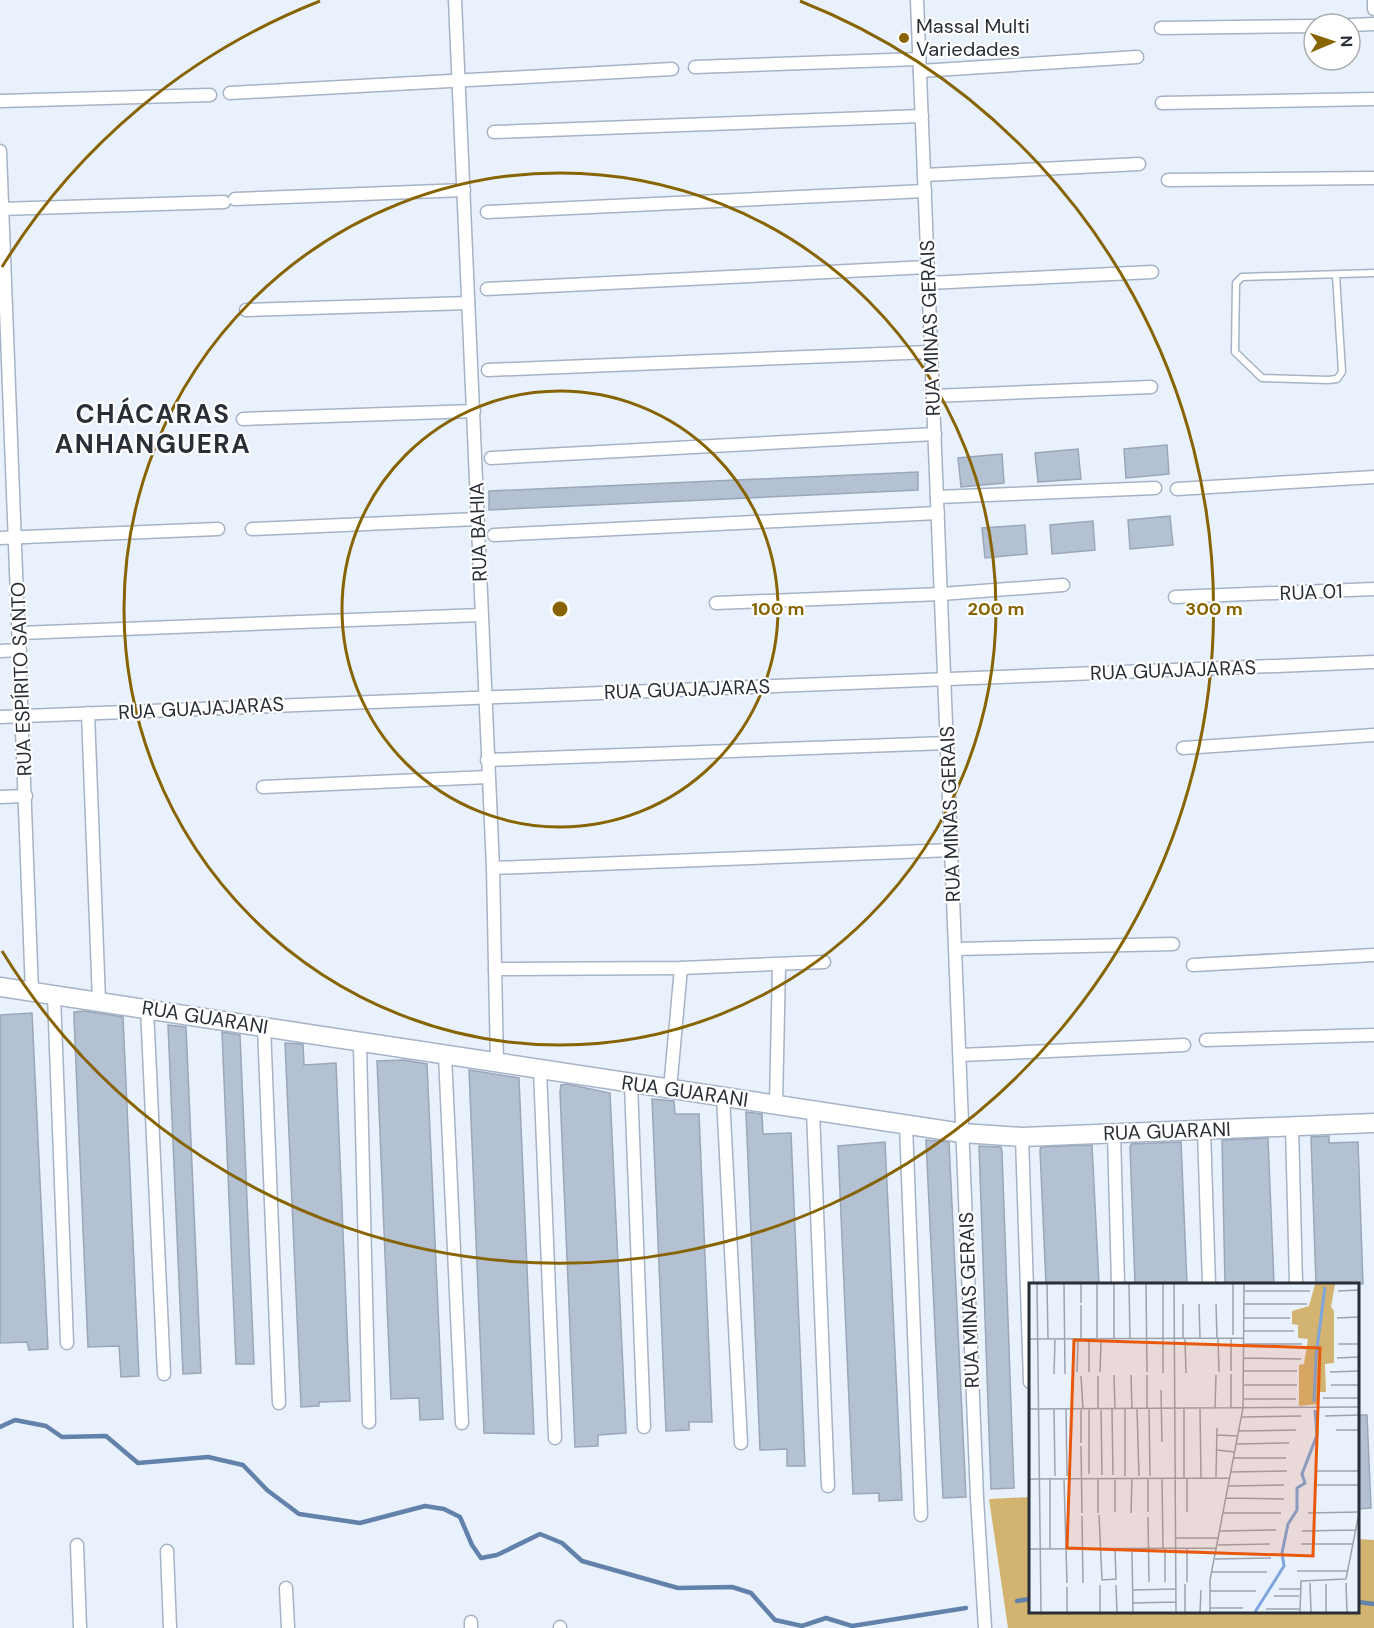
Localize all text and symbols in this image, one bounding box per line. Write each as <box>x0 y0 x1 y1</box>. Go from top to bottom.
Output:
north arrow <box>1302 12 1362 72</box>
place label: Massal Multi Variedades <box>916 13 1030 62</box>
marker: Massal Multi Variedades <box>897 31 911 45</box>
text: N <box>1336 35 1357 48</box>
street label: RUA MINAS GERAIS <box>914 239 946 417</box>
district label: CHÁCARAS ANHANGUERA <box>55 397 251 461</box>
street label: RUA BAHIA <box>463 482 493 582</box>
street label: RUA 01 <box>1279 578 1343 606</box>
street label: RUA ESPÍRITO SANTO <box>5 581 37 777</box>
text: 100 m <box>751 597 805 621</box>
text: 200 m <box>968 597 1024 621</box>
text: 300 m <box>1185 597 1243 621</box>
centre of rings <box>550 599 570 619</box>
street label: RUA GUAJAJARAS <box>1090 654 1256 686</box>
street label: RUA GUAJAJARAS <box>604 673 770 705</box>
street label: RUA GUAJAJARAS <box>117 691 285 725</box>
street label: RUA MINAS GERAIS <box>934 725 966 903</box>
street label: RUA GUARANI <box>140 994 270 1040</box>
street label: RUA GUARANI <box>620 1069 750 1113</box>
street label: RUA GUARANI <box>1103 1116 1231 1146</box>
street label: RUA MINAS GERAIS <box>953 1211 985 1389</box>
inset map <box>1029 1283 1359 1613</box>

